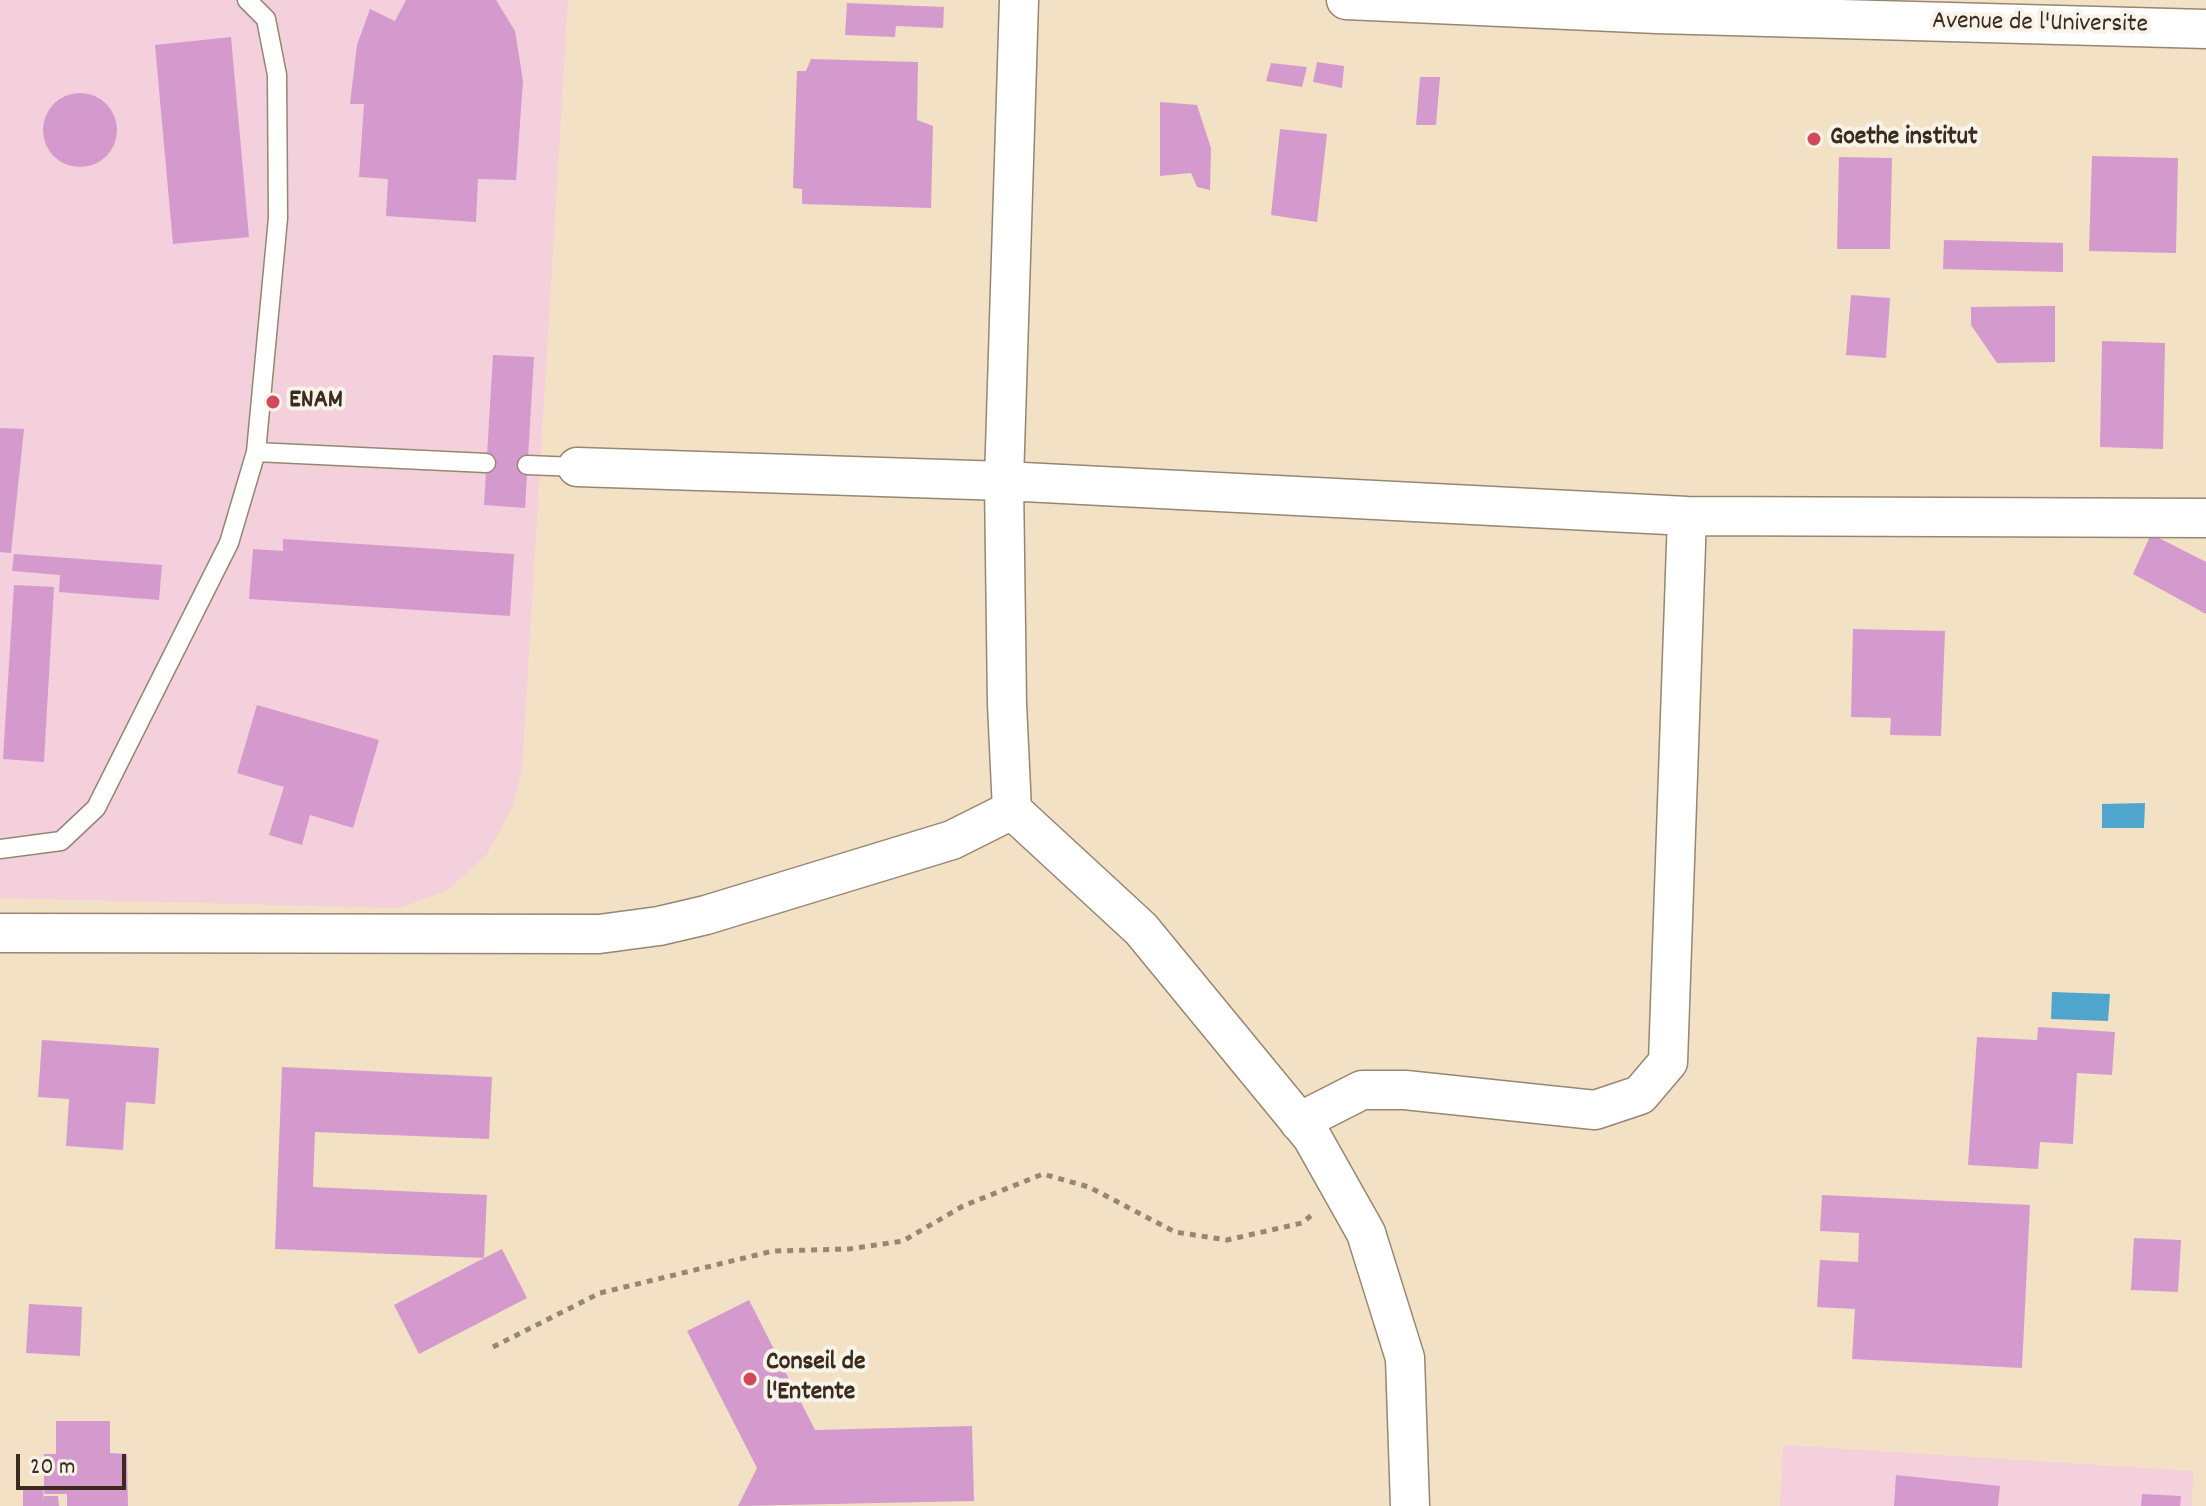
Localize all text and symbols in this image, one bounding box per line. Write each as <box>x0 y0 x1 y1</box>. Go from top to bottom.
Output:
street label: Avenue de l'Universite <box>1932 8 2148 42</box>
place label: Goethe institut <box>1830 123 1977 155</box>
marker: Goethe institut <box>1805 130 1823 148</box>
place label: ENAM <box>289 386 343 418</box>
marker: ENAM <box>264 393 282 411</box>
place label: Conseil de l'Entente <box>766 1348 865 1410</box>
marker: Conseil de l'Entente <box>741 1370 759 1388</box>
scale bar <box>20 1438 130 1488</box>
text: 20 m <box>30 1451 76 1485</box>

